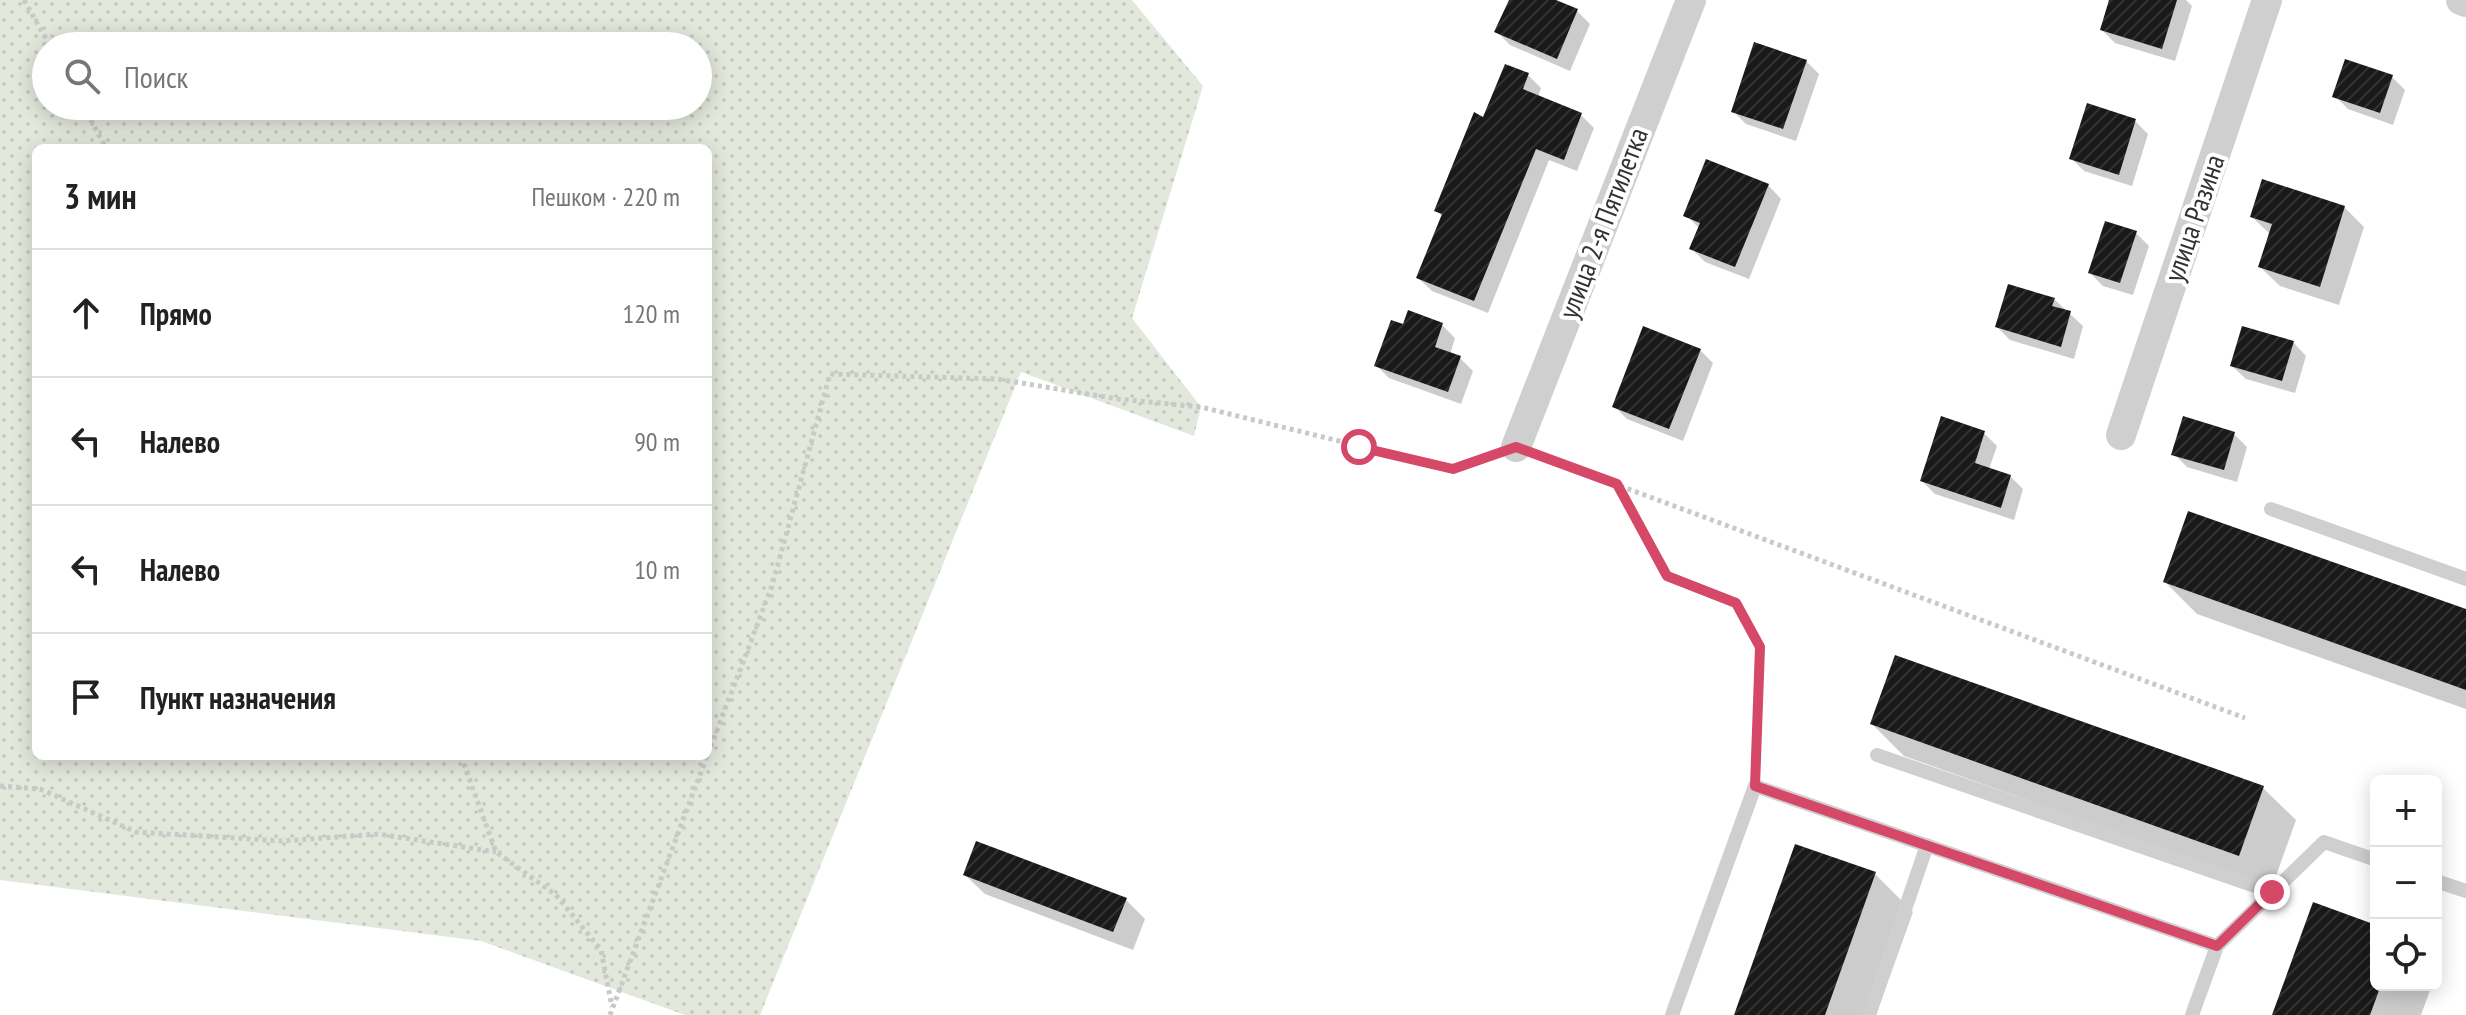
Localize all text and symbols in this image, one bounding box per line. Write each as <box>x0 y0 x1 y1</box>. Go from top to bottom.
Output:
search box <box>32 32 712 120</box>
icon: search <box>60 54 104 98</box>
text: Поиск <box>124 57 188 96</box>
street label: улица 2-я Пятилетка <box>1549 122 1656 324</box>
street label: улица Разина <box>2155 149 2233 286</box>
text: 3 мин <box>64 174 137 218</box>
text: Пешком · 220 m <box>531 180 680 213</box>
icon: ahead <box>64 291 108 335</box>
text: Прямо <box>140 294 212 333</box>
text: 120 m <box>622 297 680 330</box>
icon: left <box>64 419 108 463</box>
text: Налево <box>140 422 220 461</box>
text: 90 m <box>634 425 680 458</box>
route start <box>1341 429 1377 465</box>
icon: left <box>64 547 108 591</box>
text: Налево <box>140 550 220 589</box>
text: 10 m <box>634 553 680 586</box>
icon: arrive <box>64 675 108 719</box>
text: Пункт назначения <box>140 678 336 717</box>
map controls <box>2370 775 2442 991</box>
button: + <box>2370 775 2442 847</box>
button: − <box>2370 847 2442 919</box>
route end <box>2254 874 2290 910</box>
button: locate <box>2370 919 2442 991</box>

